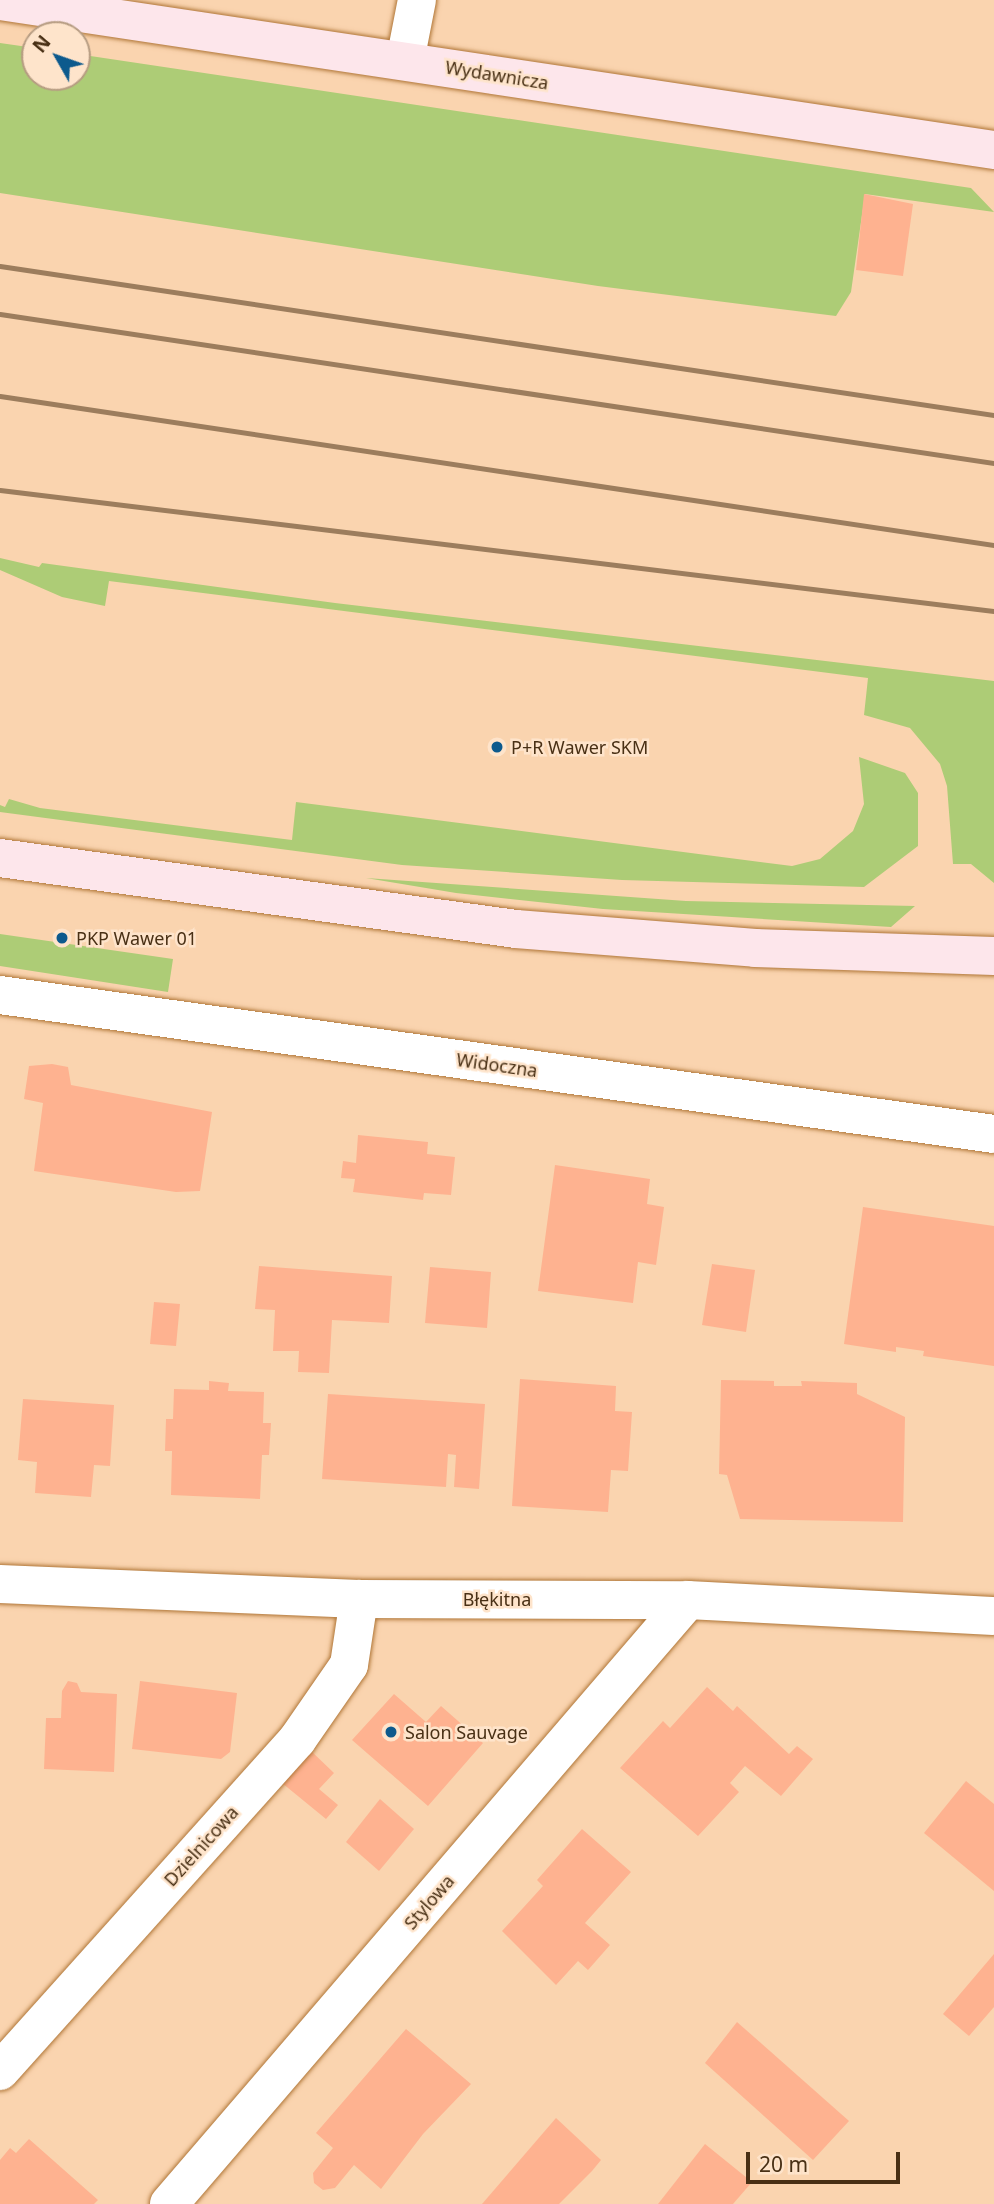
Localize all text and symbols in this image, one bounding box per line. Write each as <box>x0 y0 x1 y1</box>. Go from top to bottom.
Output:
north arrow <box>21 21 91 91</box>
text: N <box>27 30 56 58</box>
street label: Wydawnicza <box>444 56 550 94</box>
place label: P+R Wawer SKM <box>511 736 648 758</box>
marker: P+R Wawer SKM <box>489 739 505 755</box>
place label: PKP Wawer 01 <box>76 927 197 949</box>
marker: PKP Wawer 01 <box>54 930 70 946</box>
street label: Widoczna <box>455 1049 539 1081</box>
street label: Błękitna <box>463 1588 531 1610</box>
place label: Salon Sauvage <box>405 1721 528 1743</box>
marker: Salon Sauvage <box>383 1724 399 1740</box>
street label: Dzielnicowa <box>159 1802 243 1890</box>
street label: Stylowa <box>400 1870 458 1934</box>
scale bar <box>749 2138 903 2182</box>
text: 20 m <box>759 2150 808 2178</box>

